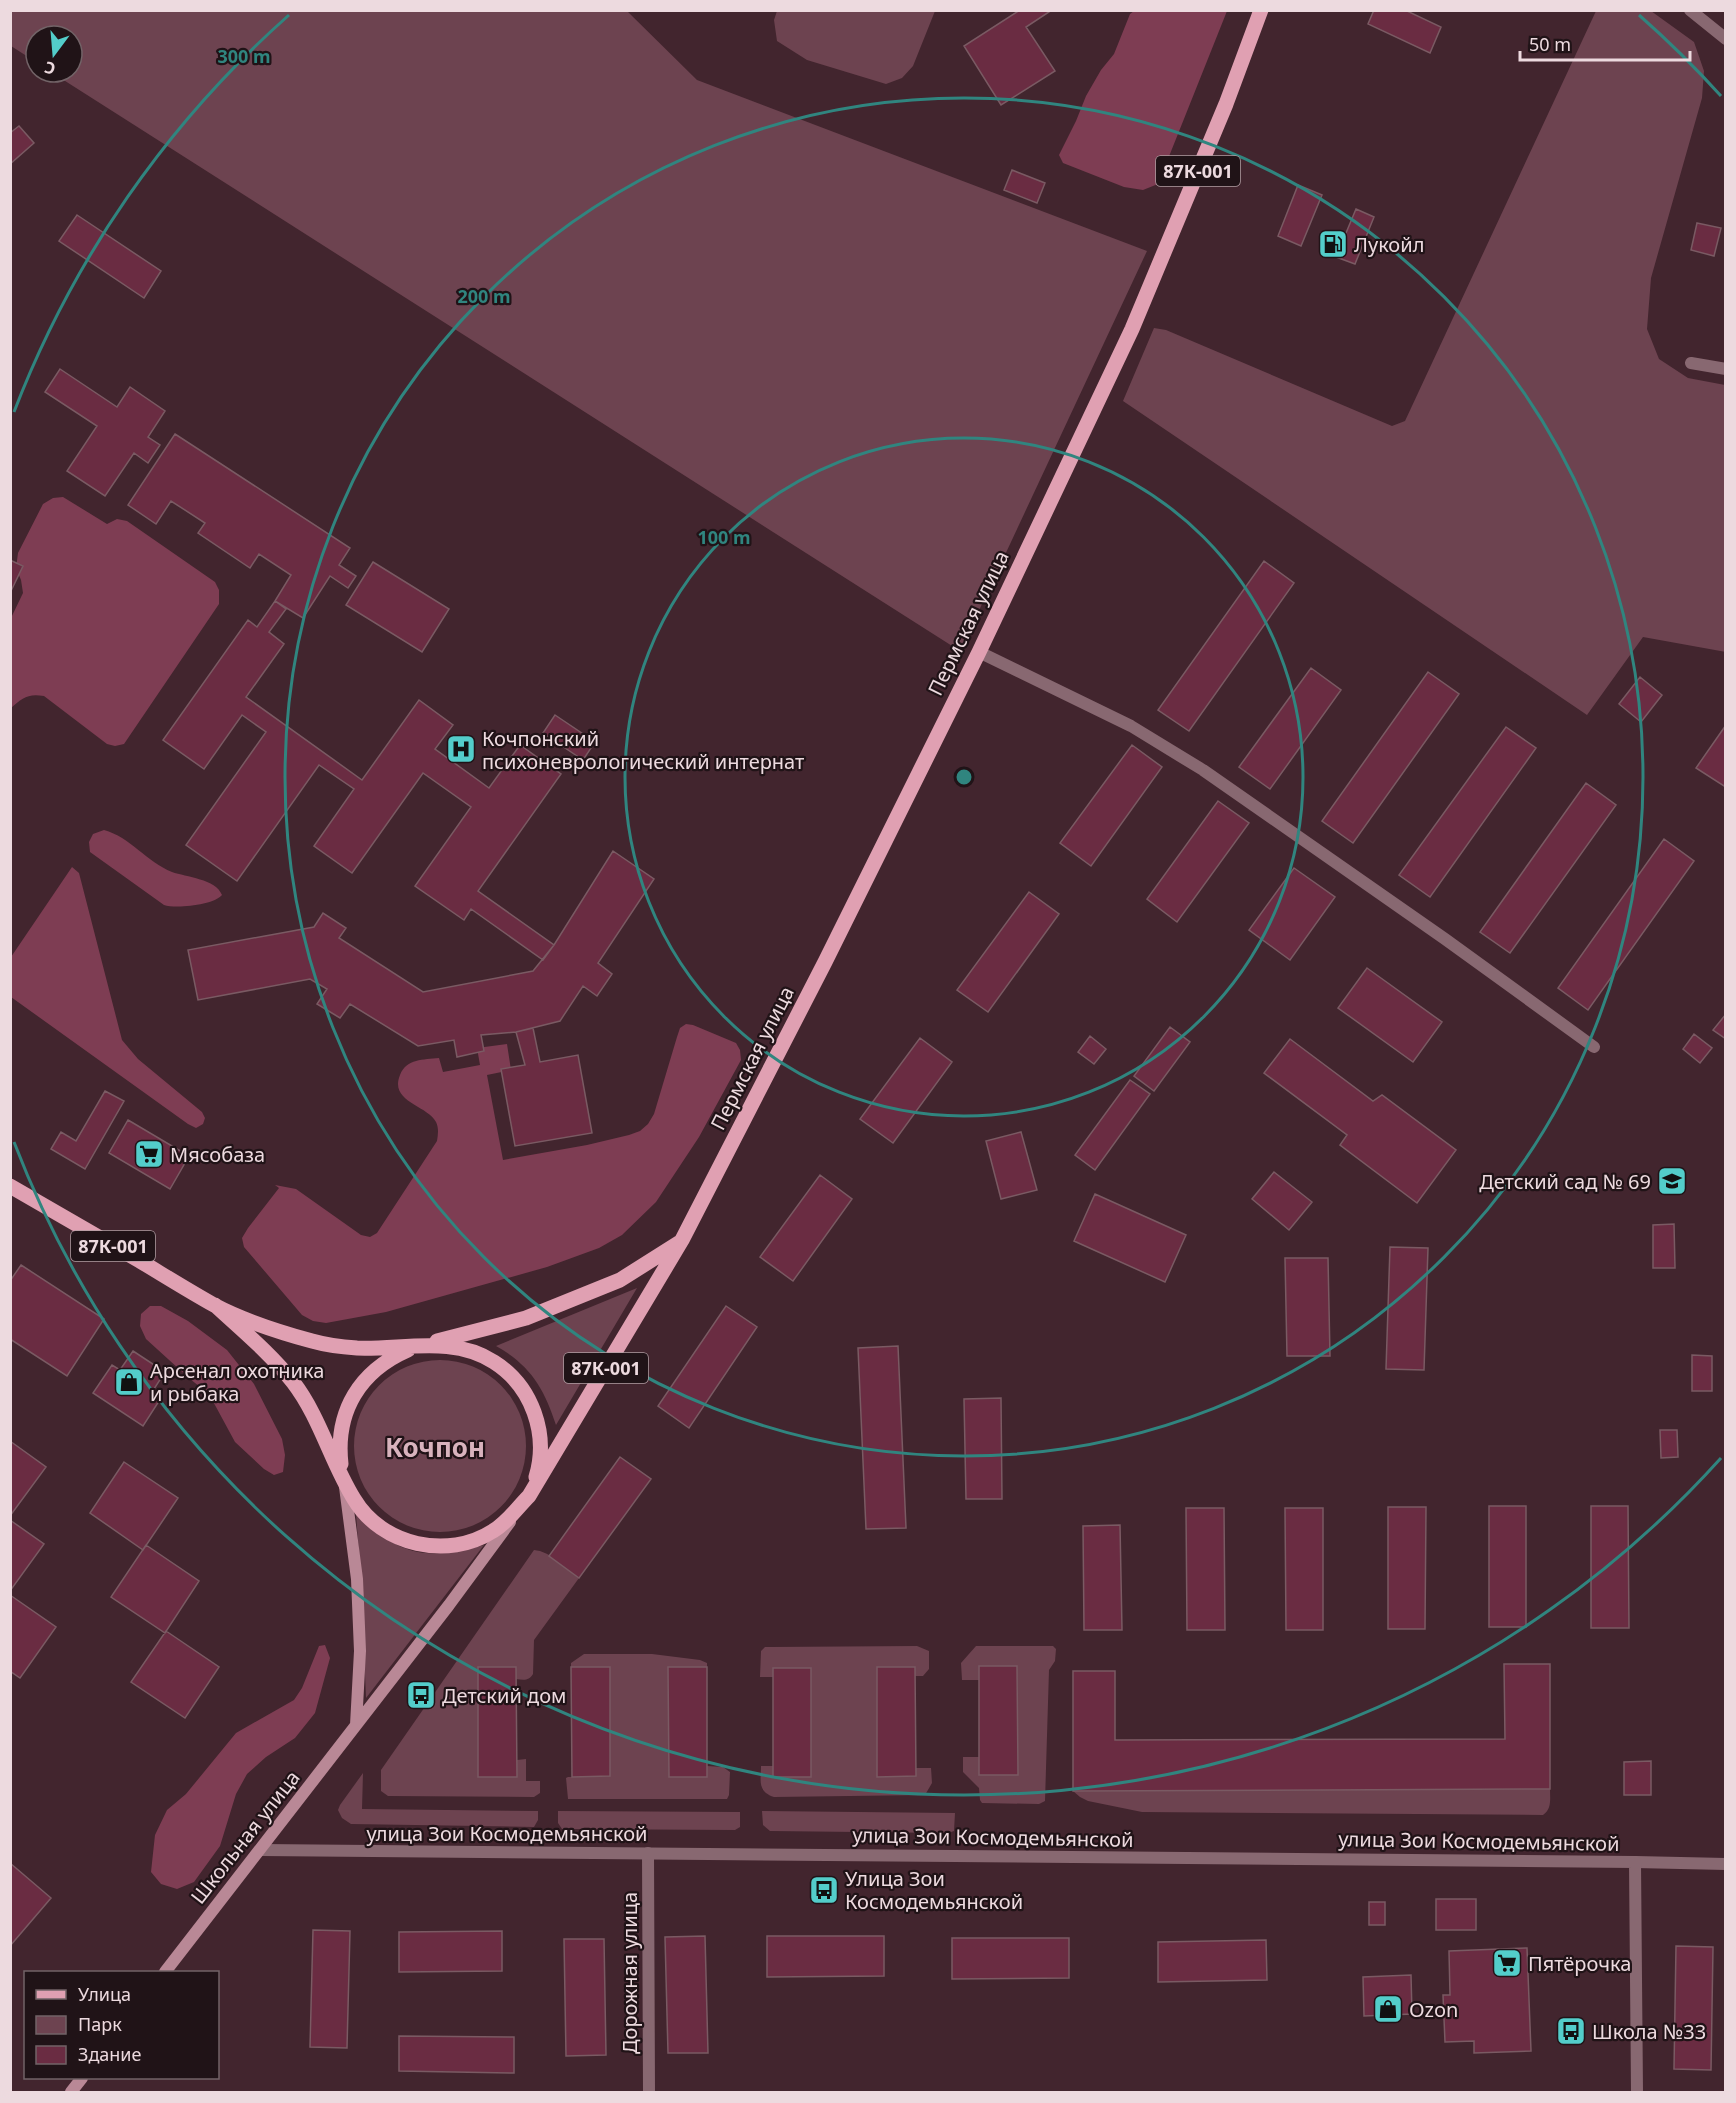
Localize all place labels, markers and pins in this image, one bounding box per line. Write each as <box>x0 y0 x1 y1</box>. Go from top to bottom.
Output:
fuel station icon: Лукойл <box>1317 228 1349 260</box>
place label: Лукойл <box>1354 231 1424 258</box>
place label: Кочпонский психоневрологический интернат <box>482 725 804 775</box>
hospital icon: Кочпонский психоневрологический интернат <box>445 733 477 765</box>
centre of rings <box>954 767 974 787</box>
supermarket icon: Мясобаза <box>133 1138 165 1170</box>
place label: Мясобаза <box>170 1141 265 1168</box>
school or university icon: Детский сад № 69 <box>1656 1165 1688 1197</box>
place label: Детский сад № 69 <box>1479 1168 1651 1195</box>
place label: Арсенал охотника и рыбака <box>150 1357 324 1407</box>
shop icon: Арсенал охотника и рыбака <box>113 1366 145 1398</box>
bus stop icon: Детский дом <box>405 1679 437 1711</box>
place label: Детский дом <box>442 1682 566 1709</box>
place label: Улица Зои Космодемьянской <box>845 1865 1023 1915</box>
bus stop icon: Улица Зои Космодемьянской <box>808 1874 840 1906</box>
supermarket icon: Пятёрочка <box>1491 1947 1523 1979</box>
place label: Пятёрочка <box>1528 1950 1631 1977</box>
shop icon: Ozon <box>1372 1993 1404 2025</box>
place label: Ozon <box>1409 1996 1458 2023</box>
bus stop icon: Школа №33 <box>1555 2015 1587 2047</box>
place label: Школа №33 <box>1592 2018 1706 2045</box>

